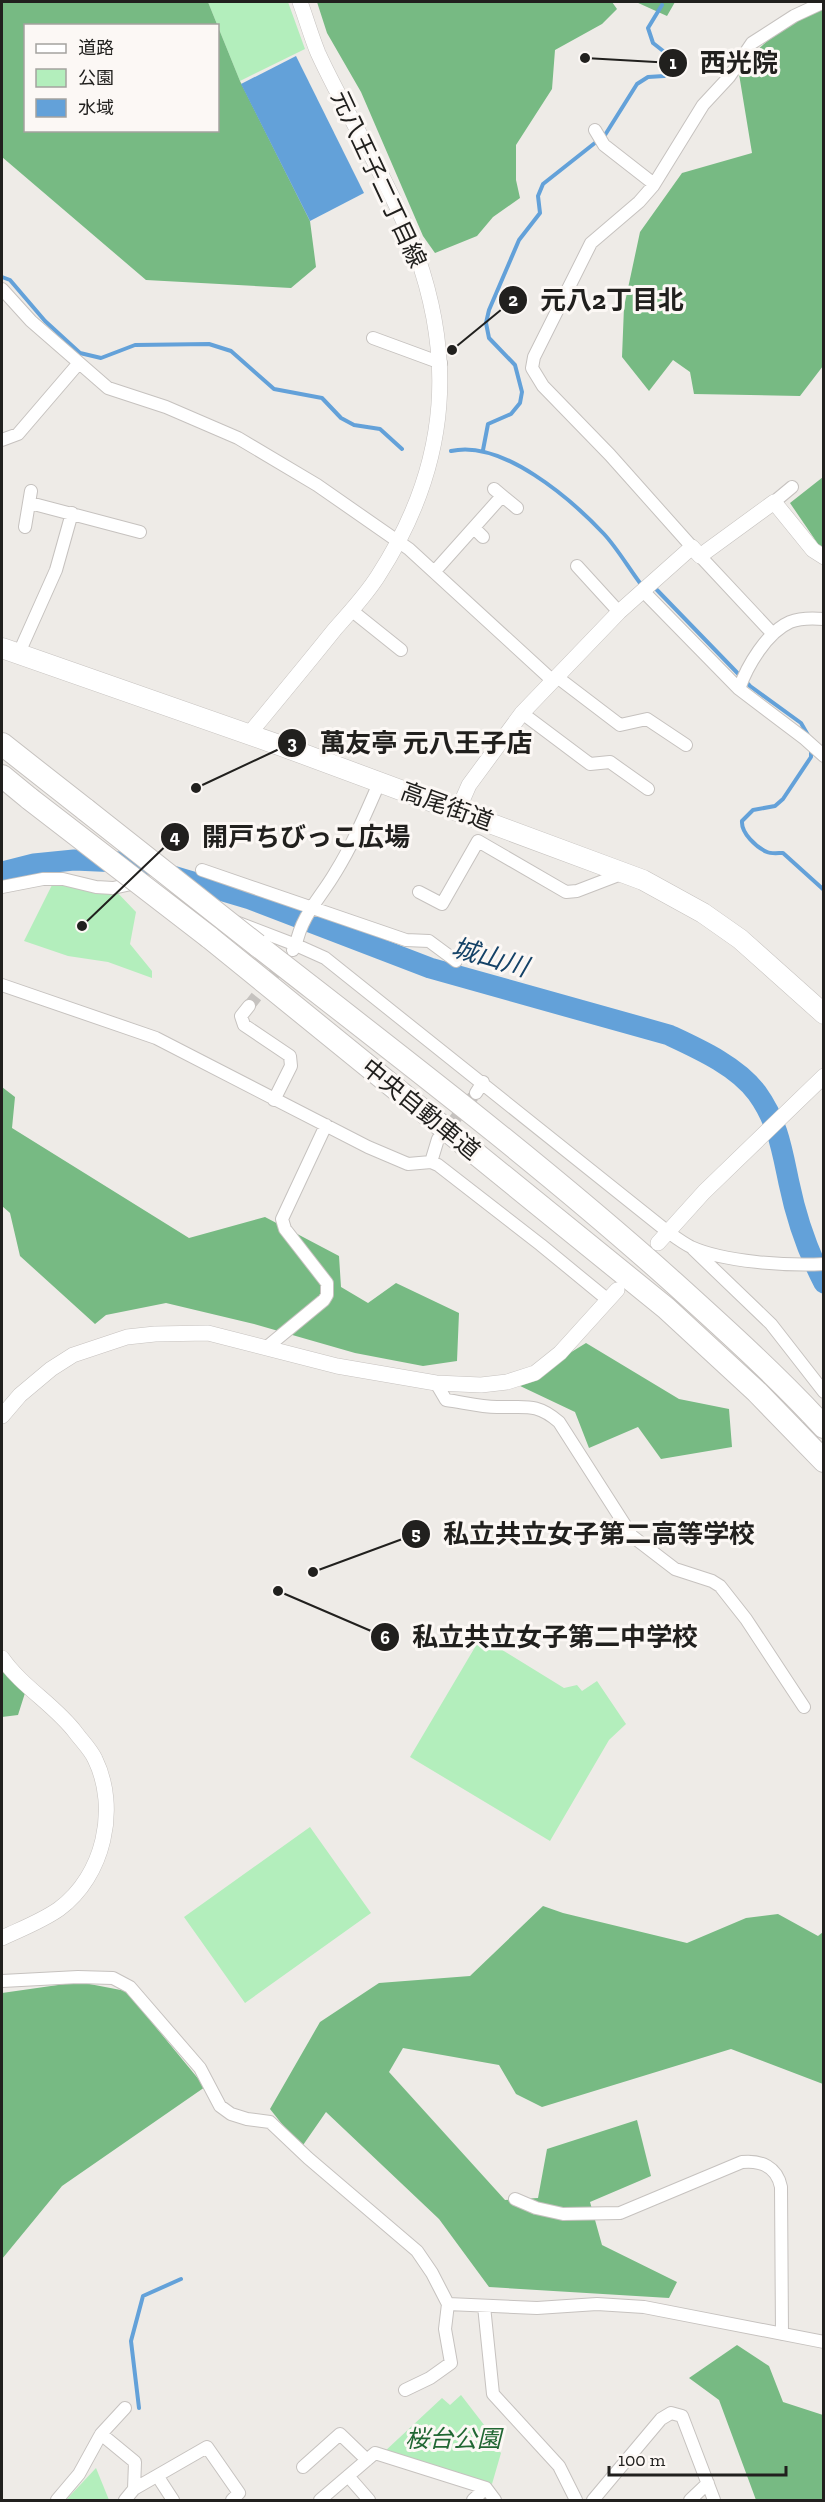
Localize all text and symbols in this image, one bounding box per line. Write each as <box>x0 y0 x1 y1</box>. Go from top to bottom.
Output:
legend <box>24 24 219 132</box>
text: 道路 <box>78 37 114 59</box>
callout: 西光院 <box>658 41 790 85</box>
text: 西光院 <box>700 47 778 79</box>
text: 1 <box>669 52 677 74</box>
text: 公園 <box>78 67 114 89</box>
street label: 元八王子二丁目線 <box>325 86 433 272</box>
text: 水域 <box>78 97 114 119</box>
callout: 元八2丁目北 <box>498 278 696 322</box>
text: 元八2丁目北 <box>540 284 684 316</box>
text: 2 <box>508 289 518 311</box>
callout: 萬友亭 元八王子店 <box>277 721 544 765</box>
text: 萬友亭 元八王子店 <box>320 727 532 759</box>
text: 3 <box>287 732 297 754</box>
street label: 高尾街道 <box>397 776 497 836</box>
callout: 開戸ちびっこ広場 <box>160 815 422 859</box>
text: 開戸ちびっこ広場 <box>202 821 410 853</box>
text: 4 <box>170 826 180 848</box>
water label: 城山川 <box>448 931 535 984</box>
street label: 中央自動車道 <box>356 1052 486 1166</box>
callout: 私立共立女子第二高等学校 <box>401 1512 767 1556</box>
text: 私立共立女子第二高等学校 <box>443 1518 755 1550</box>
text: 5 <box>411 1523 421 1545</box>
callout: 私立共立女子第二中学校 <box>370 1615 710 1659</box>
text: 私立共立女子第二中学校 <box>412 1621 698 1653</box>
text: 6 <box>380 1627 390 1649</box>
park label: 桜台公園 <box>405 2424 504 2453</box>
scale bar <box>609 2439 786 2477</box>
text: 100 m <box>618 2449 666 2471</box>

